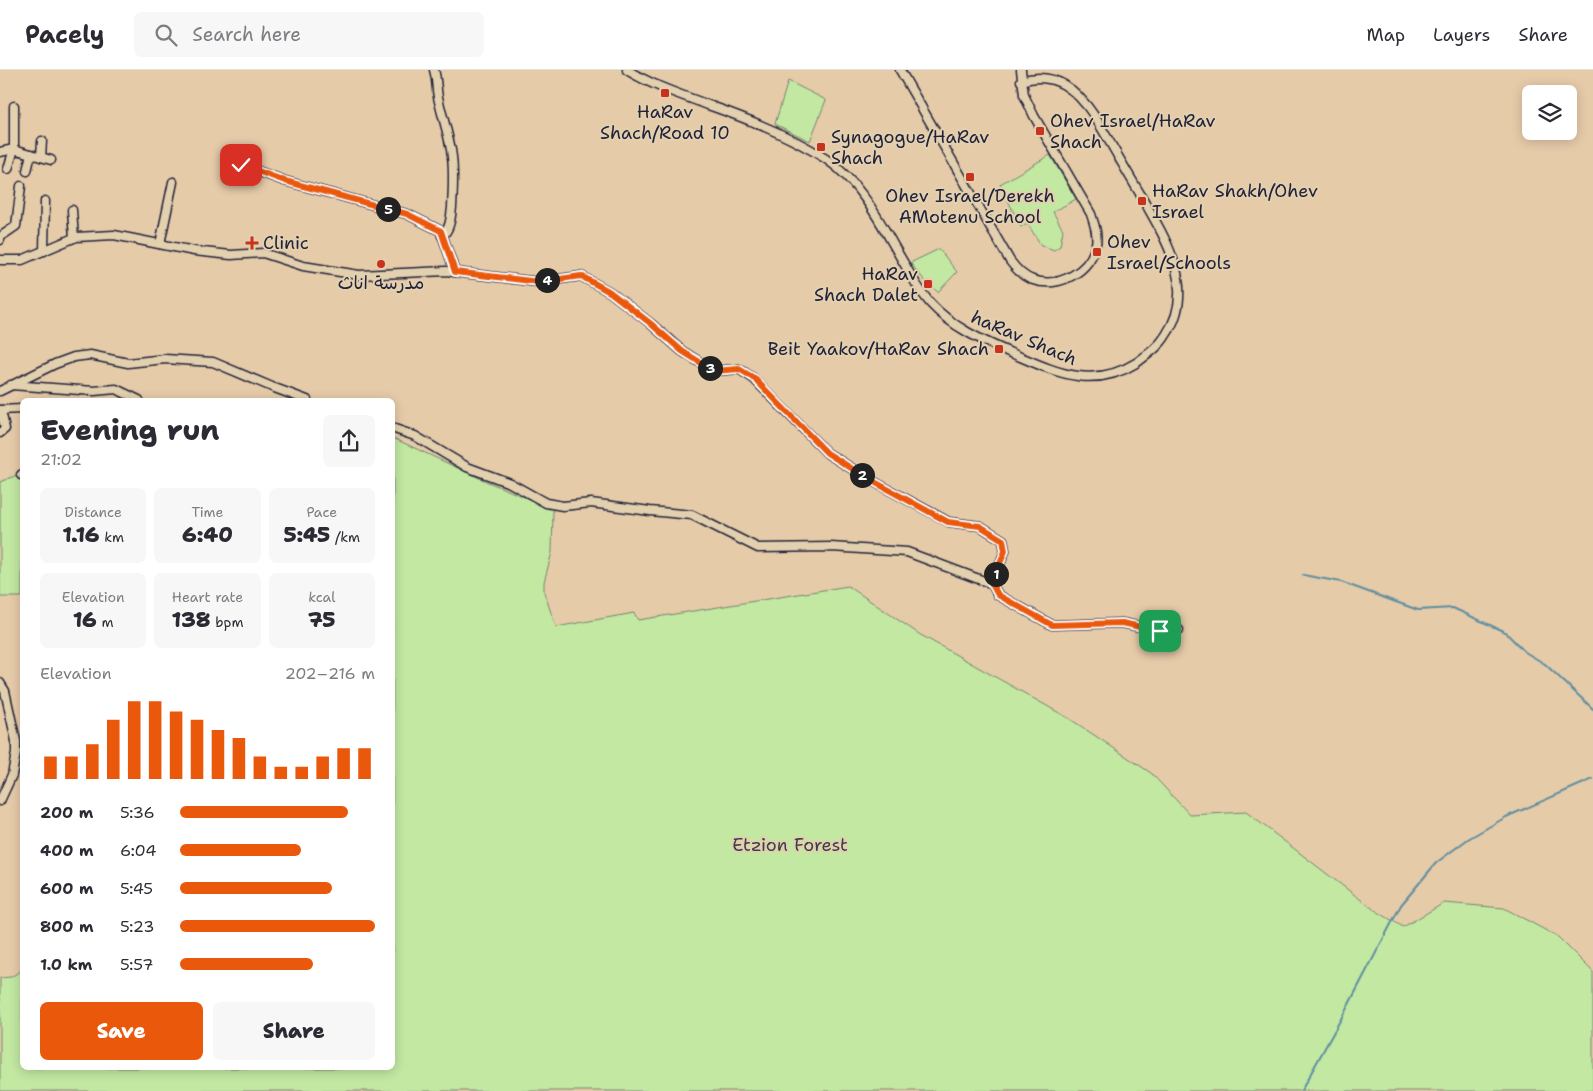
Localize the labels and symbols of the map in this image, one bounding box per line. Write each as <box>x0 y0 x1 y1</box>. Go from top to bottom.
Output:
marker: HaRav Shach/Road 10 <box>659 87 671 99</box>
place label: HaRav Shach/Road 10 <box>600 100 730 145</box>
place label: Ohev Israel/HaRav Shach <box>1050 109 1215 154</box>
place label: Synagogue/HaRav Shach <box>831 125 989 170</box>
marker: Ohev Israel/HaRav Shach <box>1034 125 1046 137</box>
marker: Synagogue/HaRav Shach <box>815 141 827 153</box>
pin <box>220 144 262 186</box>
marker: Ohev Israel/Derekh AMotenu School <box>964 171 976 183</box>
place label: HaRav Shakh/Ohev Israel <box>1152 179 1318 224</box>
place label: Ohev Israel/Derekh AMotenu School <box>885 184 1055 229</box>
marker: HaRav Shakh/Ohev Israel <box>1136 195 1148 207</box>
pin: 5 <box>376 196 400 222</box>
place label: Ohev Israel/Schools <box>1107 230 1231 275</box>
place label: Clinic <box>263 231 309 255</box>
marker: Clinic <box>245 236 259 250</box>
marker: Ohev Israel/Schools <box>1091 246 1103 258</box>
marker: مدرسة اناث <box>375 258 387 270</box>
place label: HaRav Shach Dalet <box>814 262 918 307</box>
pin: 4 <box>534 268 560 292</box>
place label: مدرسة اناث <box>338 271 424 295</box>
marker: HaRav Shach Dalet <box>922 278 934 290</box>
street label: haRav Shach <box>967 305 1081 371</box>
place label: Beit Yaakov/HaRav Shach <box>768 337 989 361</box>
marker: Beit Yaakov/HaRav Shach <box>993 343 1005 355</box>
pin: 3 <box>698 356 722 380</box>
pin: 2 <box>850 462 874 488</box>
pin: 1 <box>984 562 1008 586</box>
pin <box>1139 610 1181 652</box>
park label: Etzion Forest <box>732 833 848 857</box>

